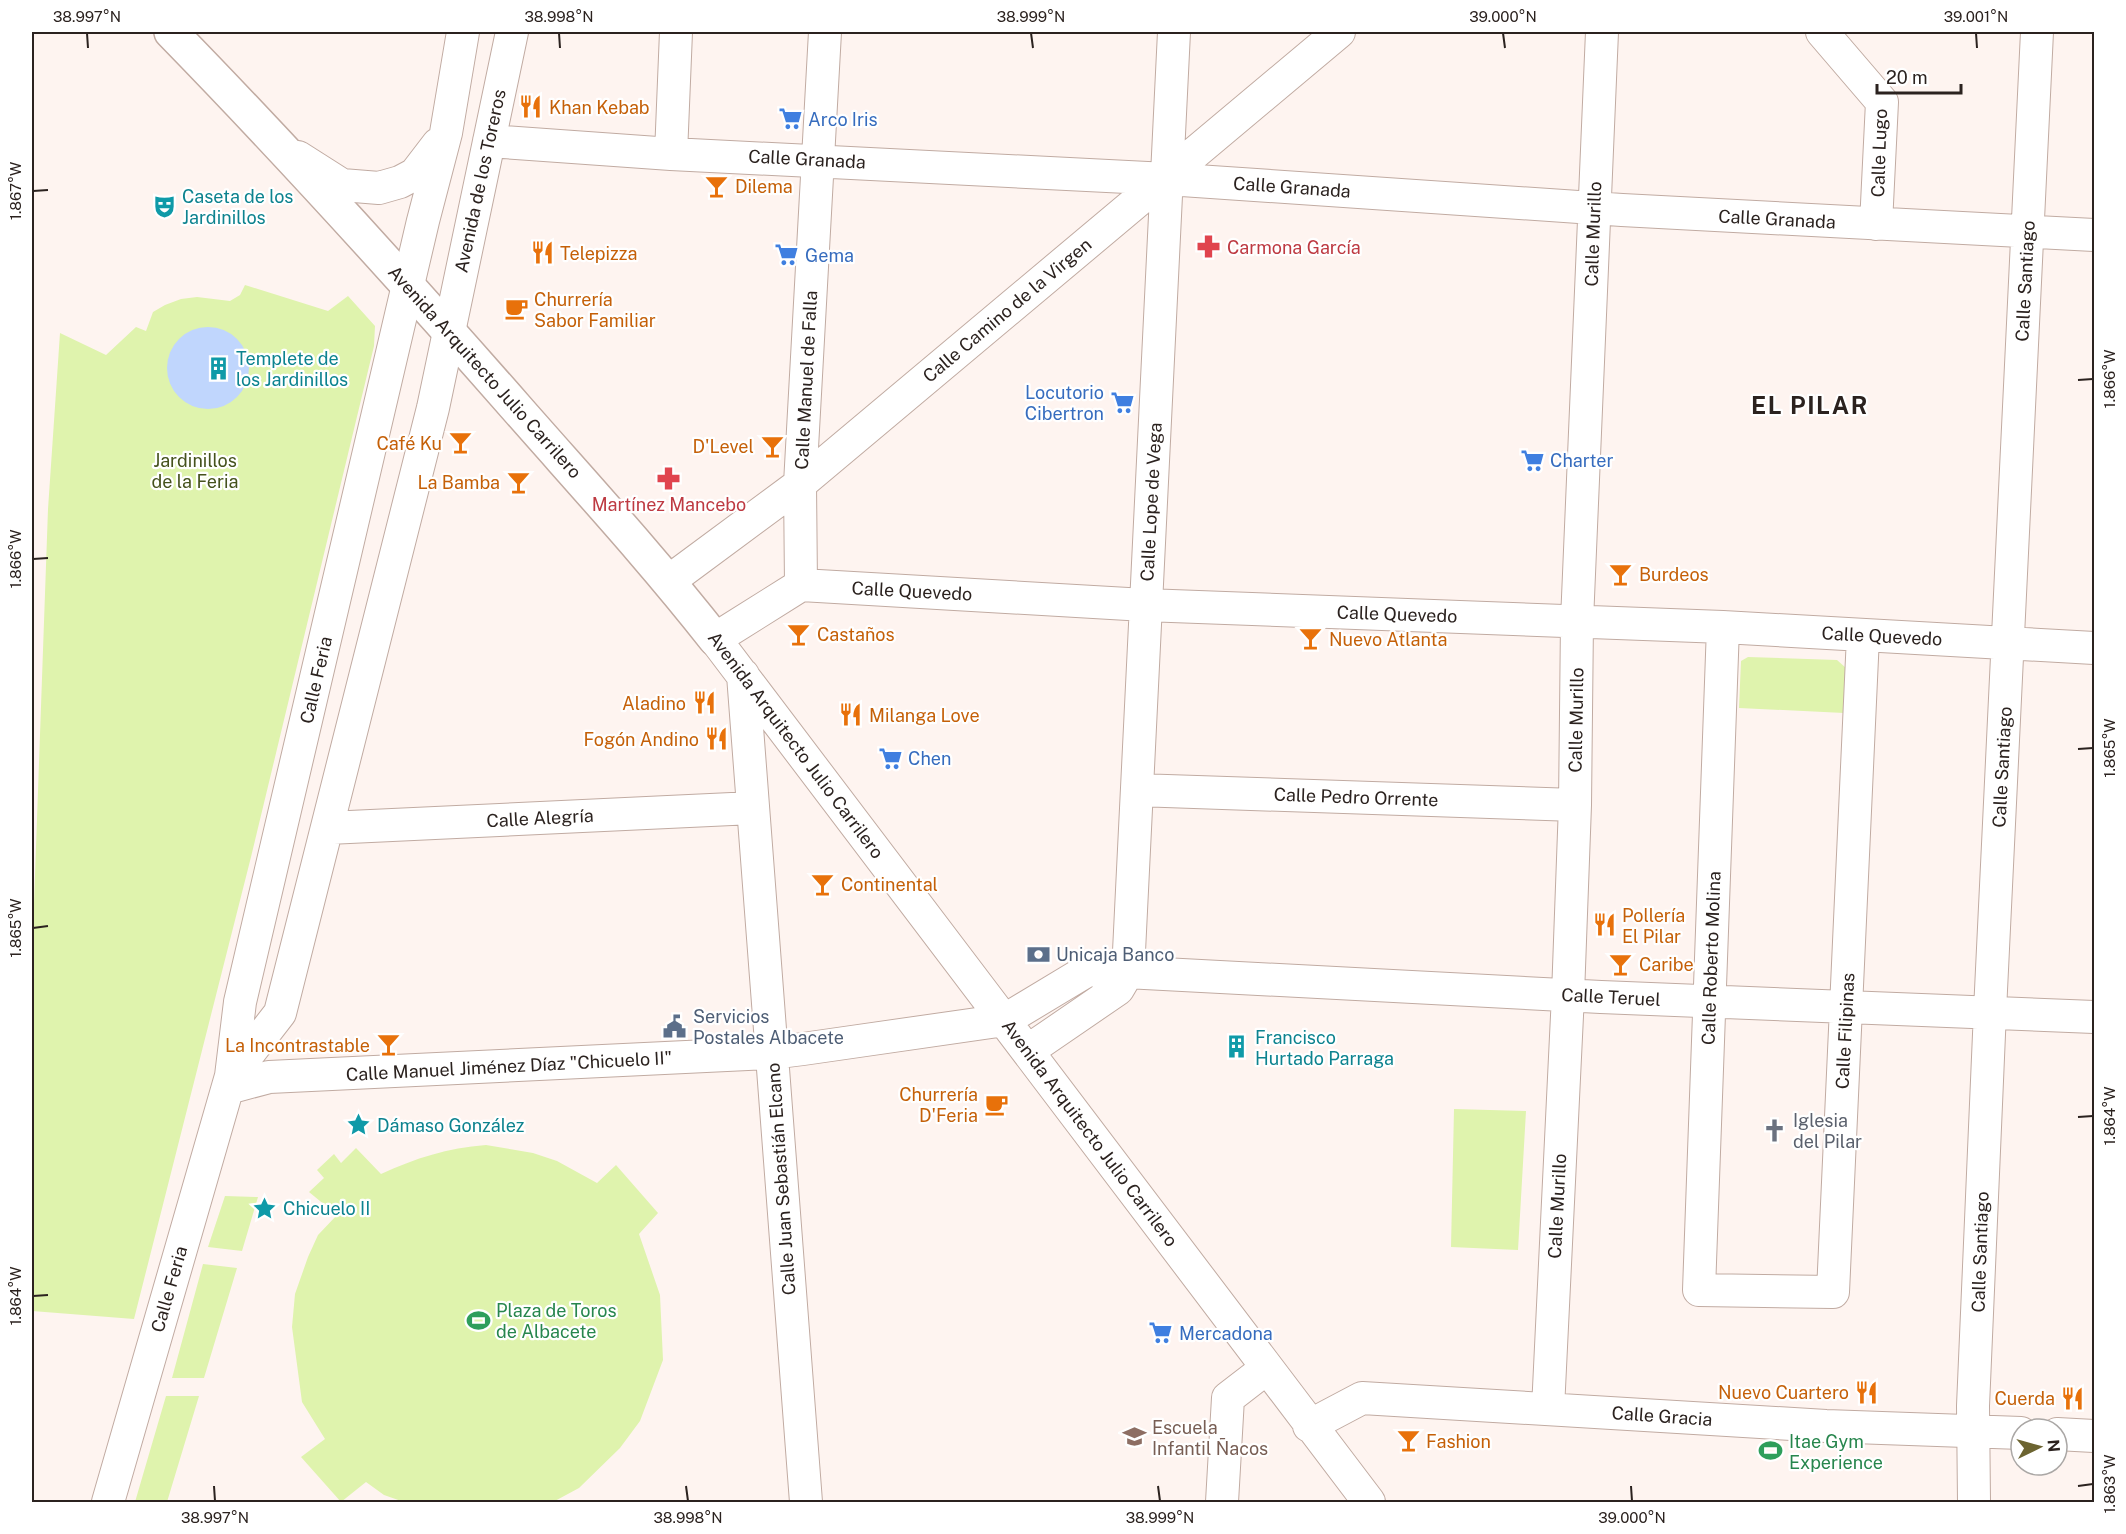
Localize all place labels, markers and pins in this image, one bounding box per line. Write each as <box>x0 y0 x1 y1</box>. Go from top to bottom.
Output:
restaurant icon: Khan Kebab <box>518 94 544 120</box>
place label: Khan Kebab <box>549 97 650 118</box>
supermarket icon: Arco Iris <box>777 106 803 132</box>
place label: Arco Iris <box>808 109 878 130</box>
bar icon: Dilema <box>704 173 730 199</box>
place label: Dilema <box>735 176 793 197</box>
place label: Caseta de los Jardinillos <box>182 186 293 228</box>
theatre icon: Caseta de los Jardinillos <box>151 193 177 219</box>
pharmacy icon: Carmona García <box>1196 234 1222 260</box>
place label: Carmona García <box>1227 237 1361 258</box>
restaurant icon: Telepizza <box>529 240 555 266</box>
supermarket icon: Gema <box>774 242 800 268</box>
place label: Telepizza <box>560 243 638 264</box>
place label: Gema <box>805 245 854 266</box>
place label: Churrería Sabor Familiar <box>534 289 656 331</box>
cafe icon: Churrería Sabor Familiar <box>503 296 529 322</box>
place label: Templete de los Jardinillos <box>236 348 348 390</box>
building icon: Templete de los Jardinillos <box>205 355 231 381</box>
place label: Locutorio Cibertron <box>1025 382 1104 424</box>
supermarket icon: Locutorio Cibertron <box>1109 389 1135 415</box>
bar icon: Café Ku <box>447 430 473 456</box>
place label: Café Ku <box>376 433 442 454</box>
bar icon: D'Level <box>759 433 785 459</box>
place label: D'Level <box>692 436 754 457</box>
supermarket icon: Charter <box>1519 447 1545 473</box>
place label: Charter <box>1550 450 1613 471</box>
pharmacy icon: Martínez Mancebo <box>656 465 682 491</box>
bar icon: La Bamba <box>505 469 531 495</box>
place label: La Bamba <box>417 472 500 493</box>
place label: Martínez Mancebo <box>592 494 746 515</box>
bar icon: Burdeos <box>1608 561 1634 587</box>
place label: Burdeos <box>1639 564 1709 585</box>
bar icon: Castaños <box>786 621 812 647</box>
place label: Castaños <box>817 624 895 645</box>
bar icon: Nuevo Atlanta <box>1298 626 1324 652</box>
place label: Nuevo Atlanta <box>1329 629 1447 650</box>
restaurant icon: Aladino <box>691 690 717 716</box>
place label: Aladino <box>622 693 686 714</box>
restaurant icon: Milanga Love <box>838 702 864 728</box>
place label: Milanga Love <box>869 705 980 726</box>
restaurant icon: Fogón Andino <box>704 726 730 752</box>
place label: Fogón Andino <box>583 729 699 750</box>
supermarket icon: Chen <box>877 745 903 771</box>
place label: Chen <box>908 748 951 769</box>
bar icon: Continental <box>810 871 836 897</box>
place label: Continental <box>841 874 938 895</box>
place label: Pollería El Pilar <box>1622 905 1685 947</box>
restaurant icon: Pollería El Pilar <box>1591 912 1617 938</box>
bank icon: Unicaja Banco <box>1025 941 1051 967</box>
place label: Unicaja Banco <box>1056 944 1174 965</box>
bar icon: Caribe <box>1608 951 1634 977</box>
place label: Caribe <box>1639 954 1694 975</box>
place label: Servicios Postales Albacete <box>693 1006 844 1048</box>
public building icon: Servicios Postales Albacete <box>662 1013 688 1039</box>
place label: Francisco Hurtado Parraga <box>1255 1027 1394 1069</box>
bar icon: La Incontrastable <box>375 1032 401 1058</box>
building icon: Francisco Hurtado Parraga <box>1224 1034 1250 1060</box>
place label: La Incontrastable <box>225 1035 370 1056</box>
place label: Churrería D'Feria <box>899 1084 978 1126</box>
cafe icon: Churrería D'Feria <box>983 1091 1009 1117</box>
place label: Iglesia del Pilar <box>1793 1110 1862 1152</box>
place icon: Dámaso González <box>346 1112 372 1138</box>
place label: Dámaso González <box>377 1115 524 1136</box>
church icon: Iglesia del Pilar <box>1762 1117 1788 1143</box>
place icon: Chicuelo II <box>252 1195 278 1221</box>
place label: Chicuelo II <box>283 1198 370 1219</box>
place label: Plaza de Toros de Albacete <box>496 1300 617 1342</box>
sports icon: Plaza de Toros de Albacete <box>465 1307 491 1333</box>
supermarket icon: Mercadona <box>1148 1320 1174 1346</box>
place label: Mercadona <box>1179 1323 1273 1344</box>
restaurant icon: Nuevo Cuartero <box>1854 1379 1880 1405</box>
place label: Nuevo Cuartero <box>1718 1382 1849 1403</box>
restaurant icon: Cuerda <box>2060 1385 2086 1411</box>
place label: Cuerda <box>1994 1388 2055 1409</box>
place label: Escuela Infantil Ñacos <box>1152 1417 1268 1459</box>
school or university icon: Escuela Infantil Ñacos <box>1121 1424 1147 1450</box>
bar icon: Fashion <box>1395 1428 1421 1454</box>
place label: Fashion <box>1426 1431 1491 1452</box>
place label: Itae Gym Experience <box>1789 1431 1883 1473</box>
sports icon: Itae Gym Experience <box>1758 1438 1784 1464</box>

